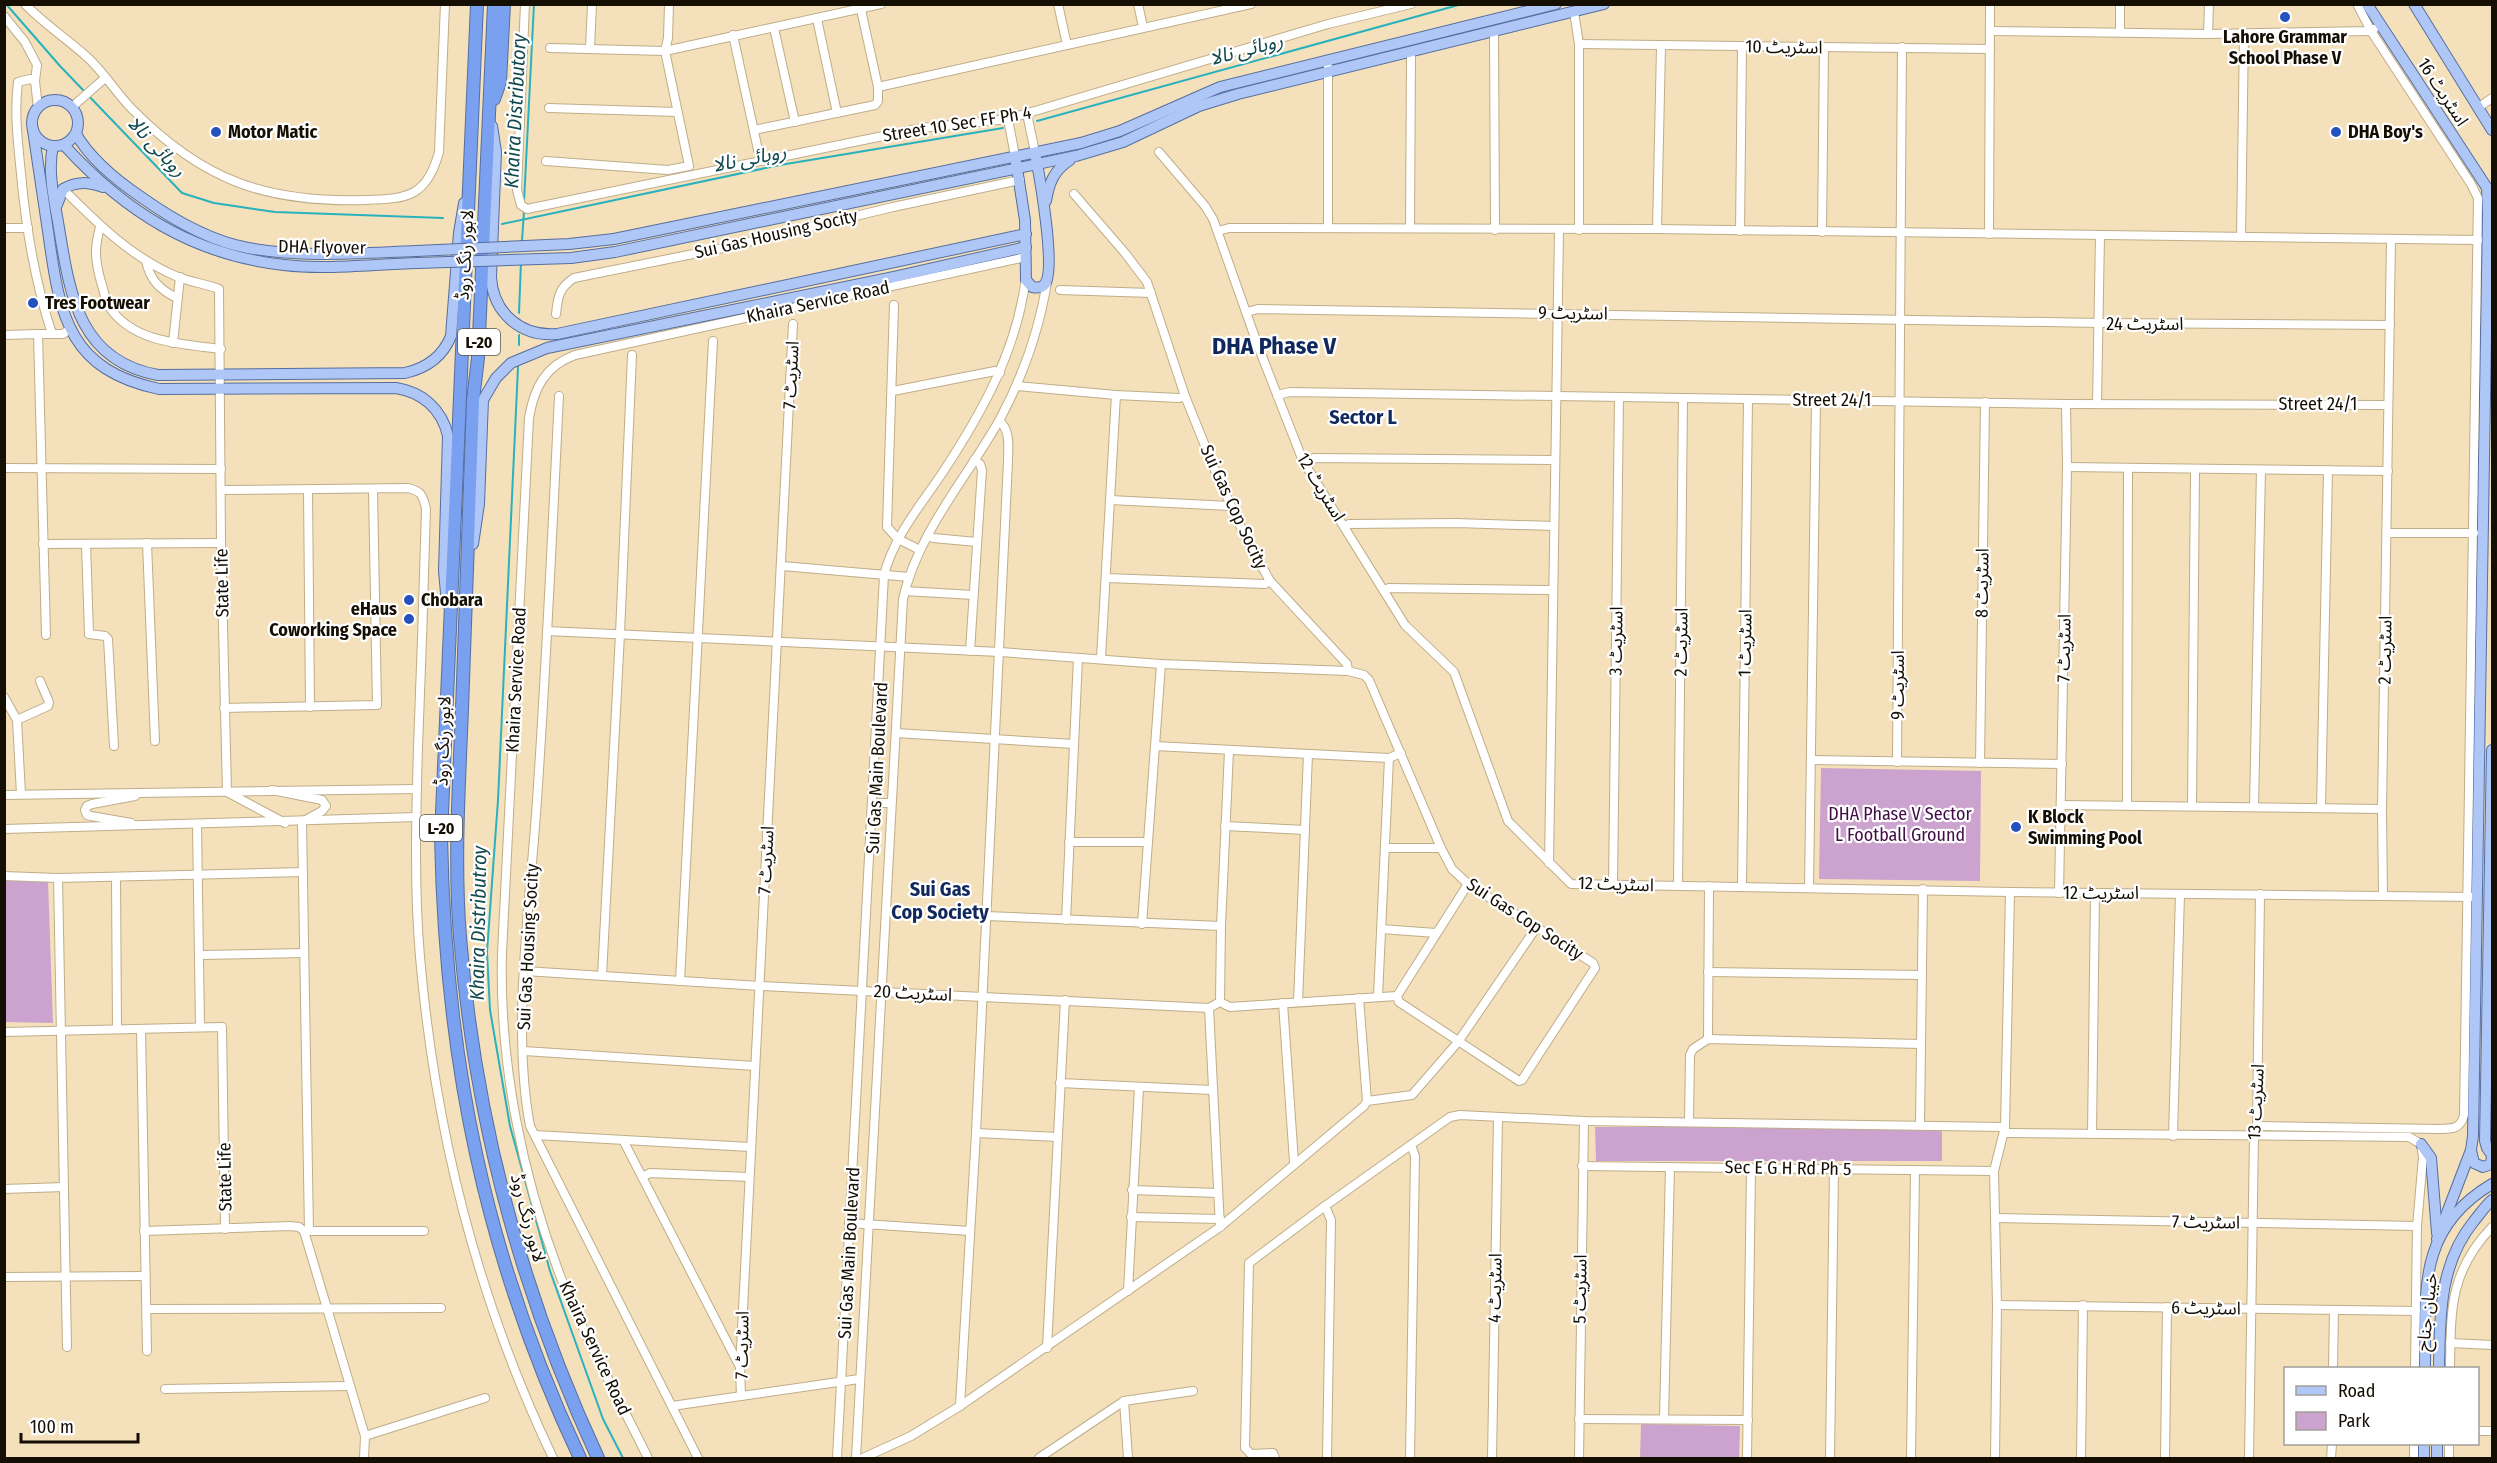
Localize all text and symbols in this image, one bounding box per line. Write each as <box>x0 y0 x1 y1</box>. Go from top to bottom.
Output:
marker: Lahore Grammar School Phase V <box>2278 10 2292 24</box>
place label: Lahore Grammar School Phase V <box>2223 26 2347 69</box>
water label: روہائی نالا <box>1207 28 1285 70</box>
water label: Khaira Distributory <box>499 32 531 189</box>
street label: اسٹریٹ 10 <box>1745 35 1823 59</box>
street label: اسٹریٹ 16 <box>2413 54 2473 130</box>
street label: Street 10 Sec FF Ph 4 <box>881 101 1033 147</box>
water label: روہائی نالا <box>123 110 191 182</box>
place label: Motor Matic <box>228 121 317 143</box>
place label: DHA Boy's <box>2348 121 2423 143</box>
marker: Motor Matic <box>209 125 223 139</box>
marker: DHA Boy's <box>2329 125 2343 139</box>
water label: روہائی نالا <box>710 139 788 177</box>
street label: Sui Gas Housing Socity <box>692 205 860 263</box>
street label: لاہور رنگ روڈ <box>452 209 478 301</box>
street label: DHA Flyover <box>278 235 367 259</box>
street label: Khaira Service Road <box>745 276 891 328</box>
place label: Tres Footwear <box>45 292 150 314</box>
marker: Tres Footwear <box>26 296 40 310</box>
street label: اسٹریٹ 9 <box>1538 301 1608 325</box>
street label: اسٹریٹ 24 <box>2106 313 2184 335</box>
road number: L-20 <box>458 329 500 355</box>
district label: DHA Phase V <box>1212 332 1336 360</box>
street label: اسٹریٹ 7 <box>778 340 804 410</box>
street label: Street 24/1 <box>1793 389 1871 411</box>
street label: Street 24/1 <box>2279 393 2357 415</box>
district label: Sector L <box>1329 405 1397 429</box>
street label: Sui Gas Cop Socity <box>1196 441 1272 573</box>
street label: اسٹریٹ 12 <box>1292 449 1350 525</box>
street label: State Life <box>210 548 234 618</box>
street label: اسٹریٹ 8 <box>1970 548 1994 618</box>
place label: Chobara <box>421 589 483 611</box>
marker: Chobara <box>402 593 416 607</box>
place label: eHaus Coworking Space <box>269 598 397 641</box>
street label: اسٹریٹ 3 <box>1604 606 1628 676</box>
street label: Khaira Service Road <box>501 607 531 753</box>
street label: اسٹریٹ 2 <box>1669 607 1693 677</box>
street label: اسٹریٹ 1 <box>1733 609 1757 677</box>
marker: eHaus Coworking Space <box>402 612 416 626</box>
street label: اسٹریٹ 7 <box>2052 614 2076 682</box>
street label: اسٹریٹ 2 <box>2373 615 2397 685</box>
street label: اسٹریٹ 9 <box>1887 650 1909 720</box>
street label: Sui Gas Main Boulevard <box>862 681 892 855</box>
street label: لاہور رنگ روڈ <box>430 695 456 787</box>
park label: DHA Phase V Sector L Football Ground <box>1828 803 1972 846</box>
place label: K Block Swimming Pool <box>2028 806 2142 849</box>
road number: L-20 <box>420 815 462 841</box>
marker: K Block Swimming Pool <box>2009 820 2023 834</box>
street label: اسٹریٹ 7 <box>753 825 779 895</box>
water label: Khaira Distributroy <box>465 844 491 1001</box>
street label: Sui Gas Housing Socity <box>513 863 543 1031</box>
street label: اسٹریٹ 12 <box>1578 872 1654 896</box>
street label: Sui Gas Cop Socity <box>1463 873 1587 965</box>
district label: Sui Gas Cop Society <box>891 877 989 924</box>
street label: اسٹریٹ 12 <box>2063 882 2139 904</box>
street label: اسٹریٹ 20 <box>873 980 953 1006</box>
street label: اسٹریٹ 13 <box>2243 1063 2269 1141</box>
street label: State Life <box>213 1142 237 1212</box>
street label: Sec E G H Rd Ph 5 <box>1725 1156 1851 1180</box>
street label: Sui Gas Main Boulevard <box>834 1166 864 1340</box>
street label: لاہور رنگ روڈ <box>506 1171 550 1265</box>
street label: اسٹریٹ 7 <box>2172 1210 2240 1234</box>
street label: اسٹریٹ 4 <box>1483 1253 1507 1323</box>
street label: اسٹریٹ 5 <box>1568 1254 1592 1324</box>
street label: خیبان جناح <box>2412 1272 2444 1353</box>
street label: Khaira Service Road <box>554 1277 636 1419</box>
street label: اسٹریٹ 6 <box>2171 1296 2241 1320</box>
street label: اسٹریٹ 7 <box>730 1311 754 1379</box>
legend <box>2284 1367 2479 1445</box>
text: Road <box>2338 1380 2375 1402</box>
scale bar <box>21 1406 138 1444</box>
text: Park <box>2338 1410 2371 1432</box>
text: 100 m <box>30 1416 74 1438</box>

